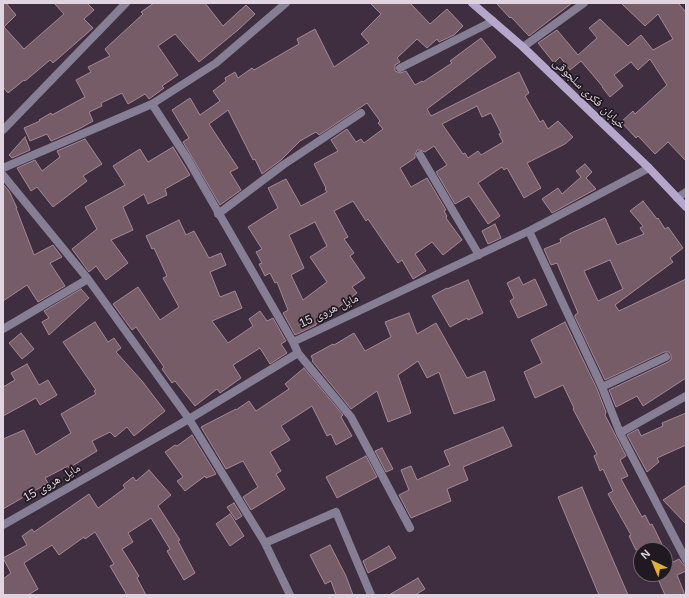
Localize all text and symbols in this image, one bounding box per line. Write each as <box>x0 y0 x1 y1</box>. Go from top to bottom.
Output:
street label: خیابان فکری سلجوقی <box>550 56 628 132</box>
street label: مایل هروی 15 <box>297 291 361 331</box>
street label: مایل هروی 15 <box>21 461 83 505</box>
north arrow <box>633 542 673 582</box>
text: N <box>638 547 652 561</box>

